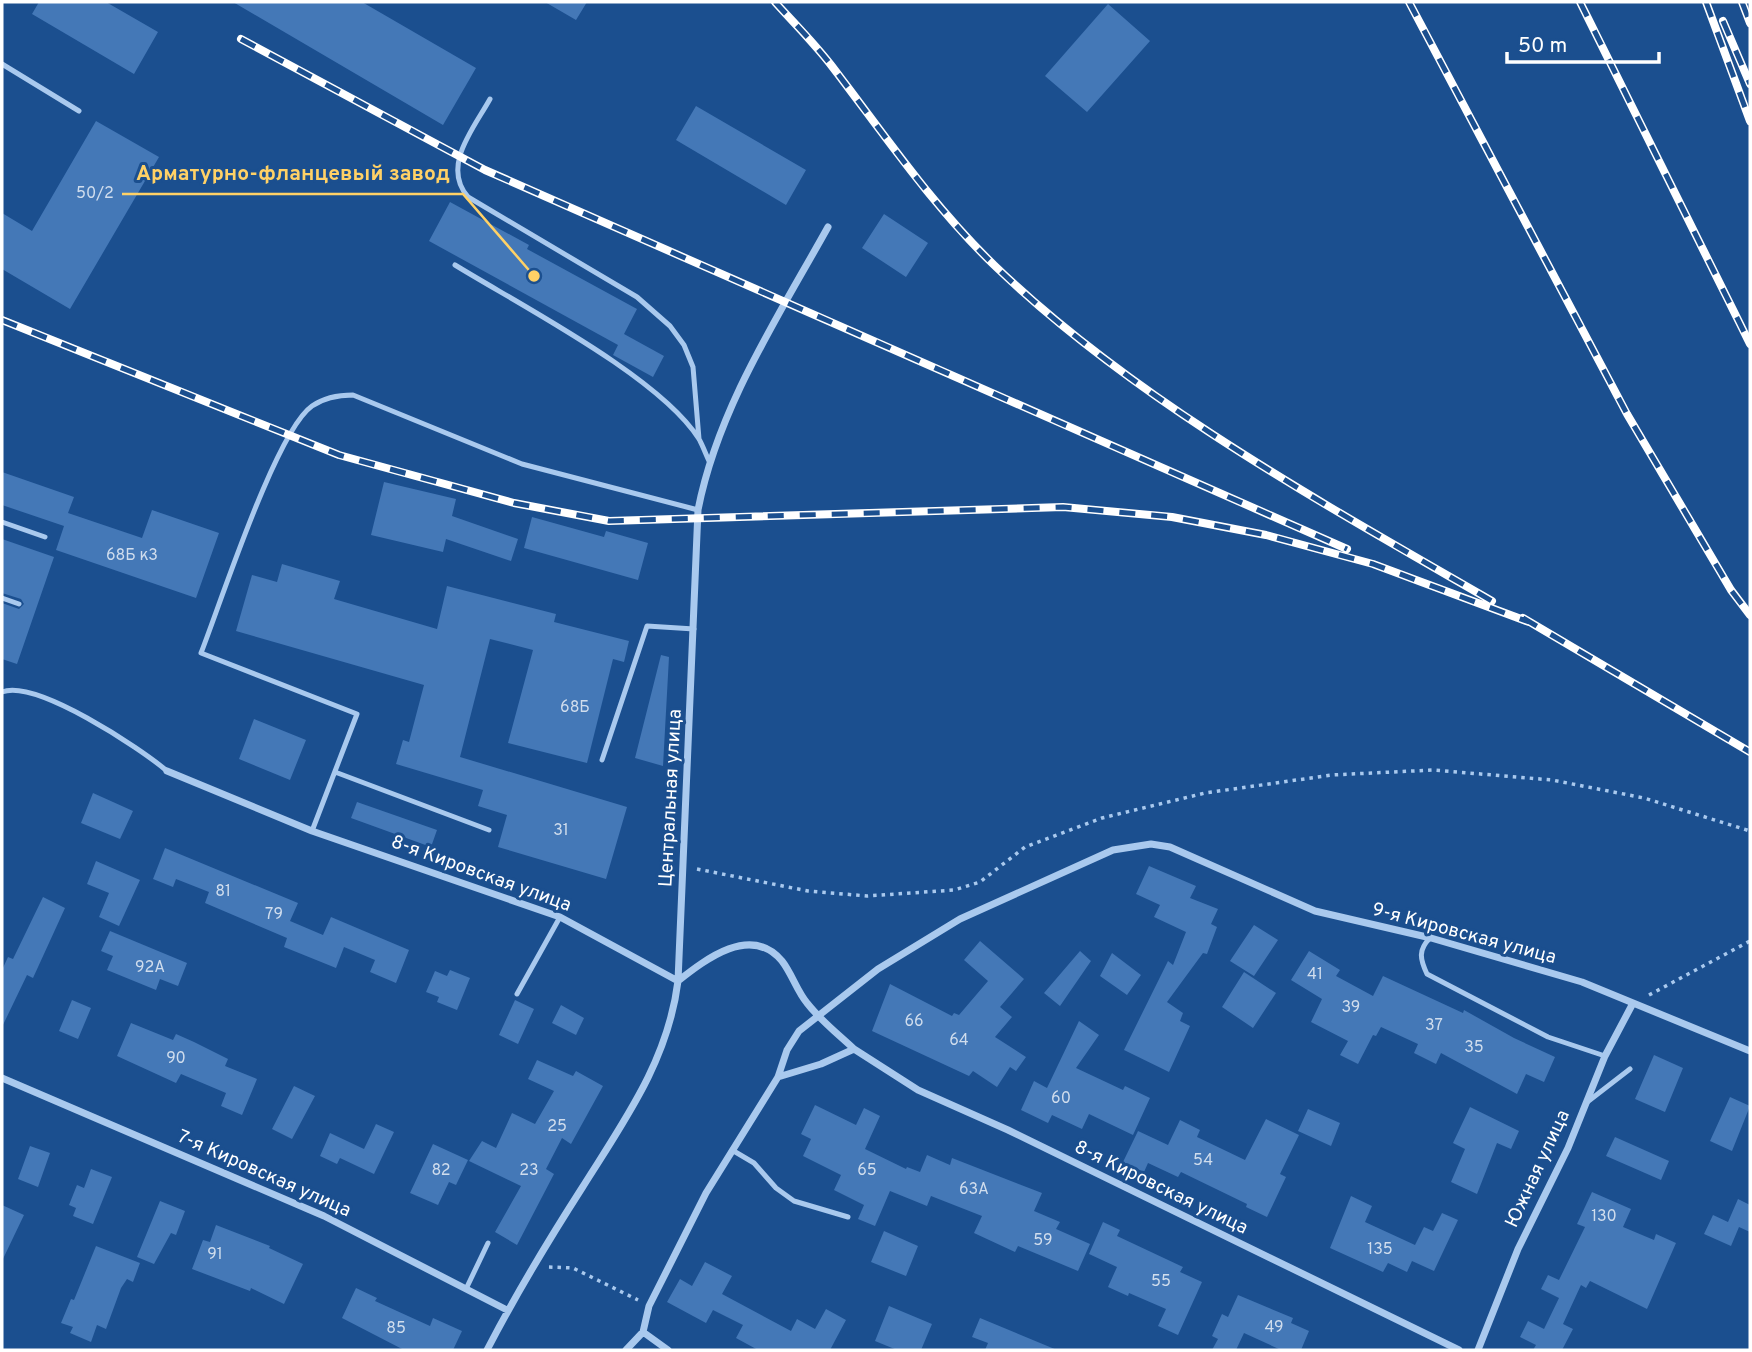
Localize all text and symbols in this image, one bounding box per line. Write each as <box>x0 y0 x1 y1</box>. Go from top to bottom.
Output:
scale bar <box>1507 21 1659 65</box>
text: 50 m <box>1518 33 1567 60</box>
callout: Арматурно-фланцевый завод <box>122 152 463 194</box>
text: Арматурно-фланцевый завод <box>136 161 450 188</box>
house number: 50/2 <box>76 184 114 204</box>
house number: 68Б к3 <box>106 546 158 566</box>
house number: 68Б <box>560 698 590 718</box>
street label: Центральная улица <box>654 708 688 888</box>
house number: 31 <box>553 821 569 841</box>
street label: 8-я Кировская улица <box>388 830 574 918</box>
house number: 81 <box>215 882 231 902</box>
street label: 9-я Кировская улица <box>1369 898 1559 970</box>
house number: 79 <box>265 905 283 925</box>
house number: 92А <box>135 958 165 978</box>
house number: 41 <box>1307 965 1323 985</box>
house number: 39 <box>1342 998 1360 1018</box>
house number: 66 <box>904 1012 924 1032</box>
house number: 37 <box>1425 1016 1443 1036</box>
house number: 64 <box>949 1031 969 1051</box>
house number: 35 <box>1464 1038 1484 1058</box>
house number: 90 <box>166 1049 186 1069</box>
house number: 60 <box>1051 1089 1071 1109</box>
street label: Южная улица <box>1500 1106 1576 1232</box>
house number: 25 <box>547 1117 567 1137</box>
street label: 7-я Кировская улица <box>173 1125 355 1223</box>
street label: 8-я Кировская улица <box>1070 1136 1252 1240</box>
house number: 54 <box>1193 1151 1213 1171</box>
house number: 82 <box>431 1161 451 1181</box>
house number: 23 <box>519 1161 539 1181</box>
house number: 65 <box>857 1161 877 1181</box>
house number: 63А <box>959 1180 989 1200</box>
house number: 130 <box>1591 1207 1617 1227</box>
house number: 59 <box>1033 1231 1053 1251</box>
house number: 135 <box>1367 1240 1393 1260</box>
house number: 91 <box>207 1245 223 1265</box>
house number: 55 <box>1151 1272 1171 1292</box>
house number: 49 <box>1264 1318 1284 1338</box>
house number: 85 <box>386 1319 406 1339</box>

